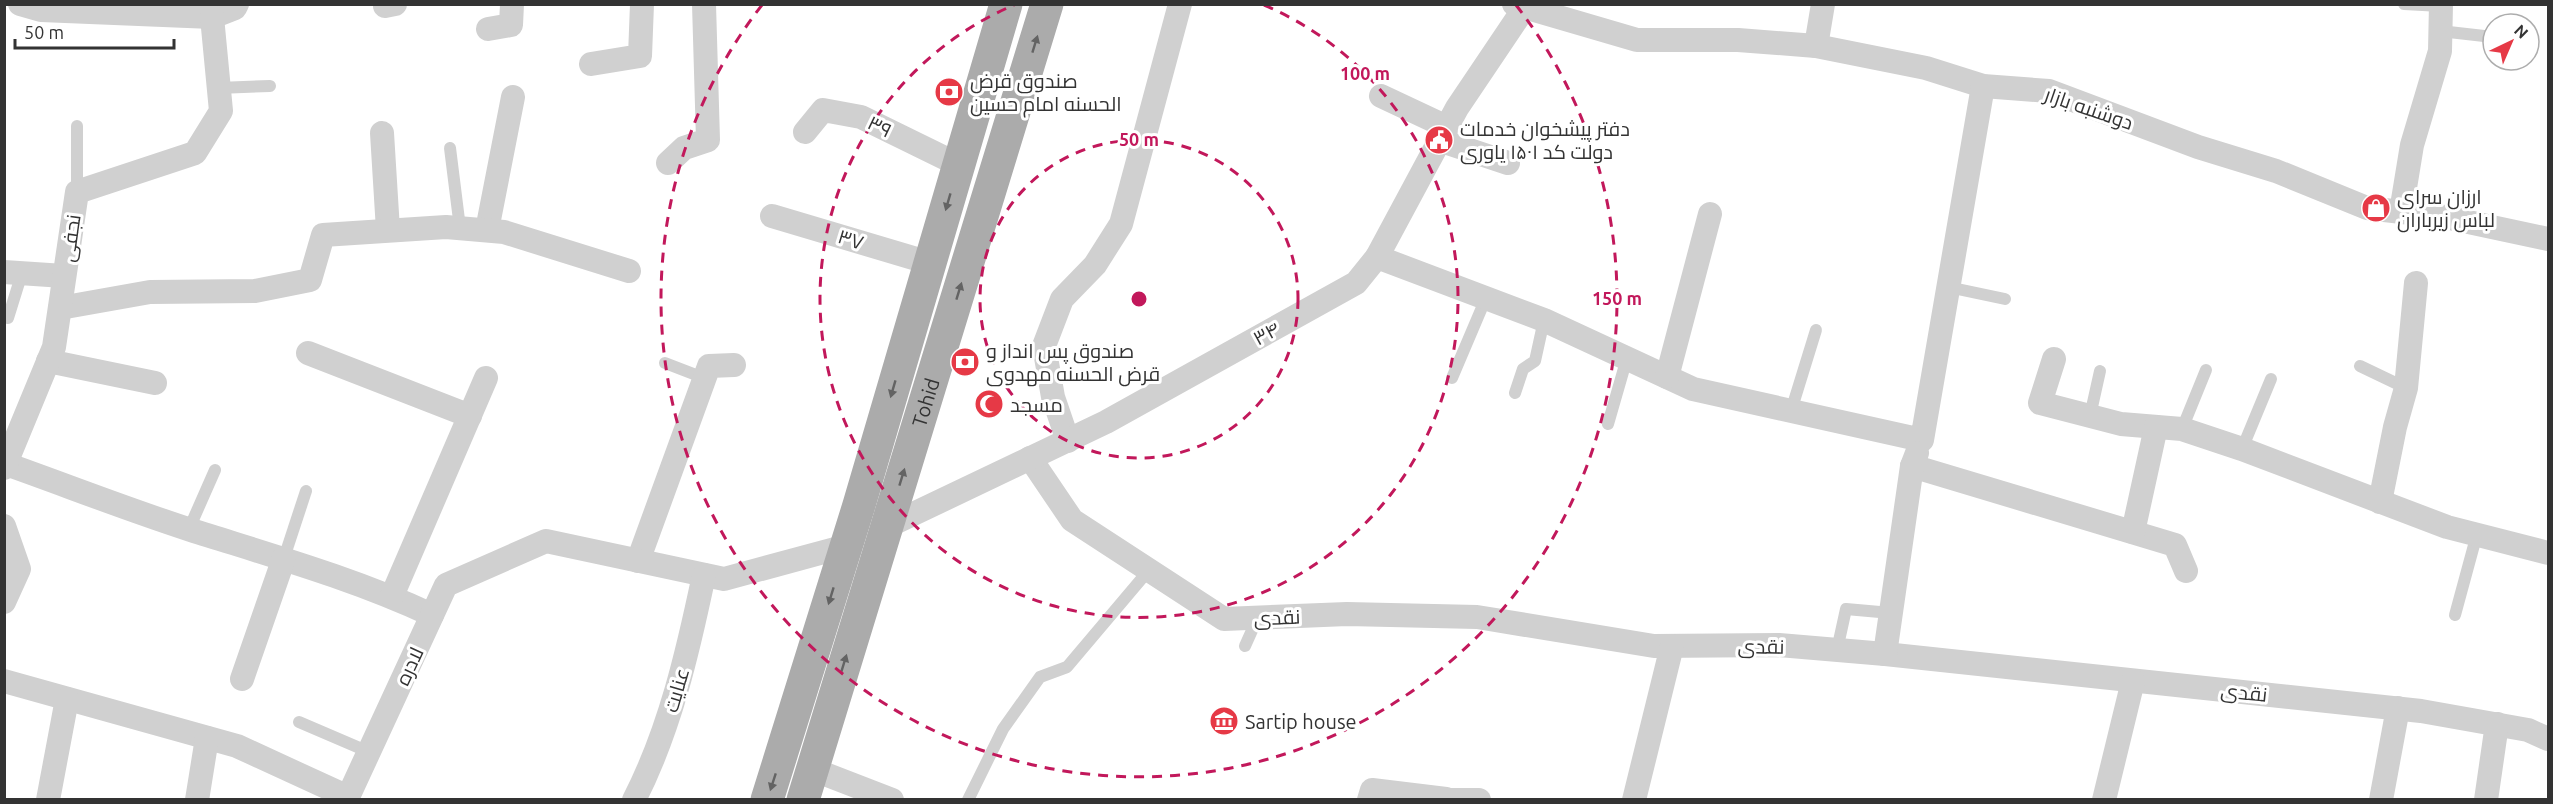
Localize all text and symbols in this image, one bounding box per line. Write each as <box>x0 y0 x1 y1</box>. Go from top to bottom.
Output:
scale bar <box>15 12 174 50</box>
north arrow <box>2481 12 2541 72</box>
text: N <box>2511 21 2532 42</box>
text: 50 m <box>24 22 64 42</box>
one-way arrow <box>1031 35 1040 53</box>
text: 100 m <box>1340 63 1390 83</box>
place label: صندوق قرض الحسنه امام حسین <box>970 69 1122 118</box>
bank icon: صندوق قرض الحسنه امام حسین <box>933 76 965 108</box>
street label: دوشنبه بازار <box>2040 82 2136 135</box>
street label: ۳۹ <box>864 110 896 142</box>
place label: دفتر پیشخوان خدمات دولت کد ۱۵۰۱ یاوری <box>1460 117 1630 165</box>
public building icon: دفتر پیشخوان خدمات دولت کد ۱۵۰۱ یاوری <box>1423 124 1455 156</box>
text: 50 m <box>1119 129 1159 149</box>
place label: ارزان سرای لباس زیرباران <box>2397 185 2495 233</box>
shop icon: ارزان سرای لباس زیرباران <box>2360 192 2392 224</box>
one-way arrow <box>943 193 952 211</box>
street label: نجفی <box>55 213 87 264</box>
street label: ۳۷ <box>835 224 867 254</box>
one-way arrow <box>955 281 964 299</box>
text: 150 m <box>1592 288 1642 308</box>
centre of rings <box>1129 289 1149 309</box>
street label: ۳۴ <box>1249 316 1283 350</box>
place label: صندوق پس انداز و قرض الحسنه مهدوی <box>986 339 1160 387</box>
bank icon: صندوق پس انداز و قرض الحسنه مهدوی <box>949 346 981 378</box>
street label: Tohid <box>907 375 943 429</box>
one-way arrow <box>888 380 897 398</box>
mosque icon: مسجد <box>973 388 1005 420</box>
place label: مسجد <box>1010 393 1063 416</box>
one-way arrow <box>898 468 907 486</box>
one-way arrow <box>826 587 835 605</box>
street label: نقدی <box>1253 605 1301 631</box>
street label: نقدی <box>1737 634 1785 660</box>
street label: لادره <box>390 643 429 689</box>
one-way arrow <box>840 654 850 672</box>
street label: عنایت <box>659 665 693 715</box>
street label: نقدی <box>2219 678 2268 708</box>
museum icon: Sartip house <box>1208 705 1240 737</box>
place label: Sartip house <box>1245 710 1357 733</box>
one-way arrow <box>768 773 777 791</box>

